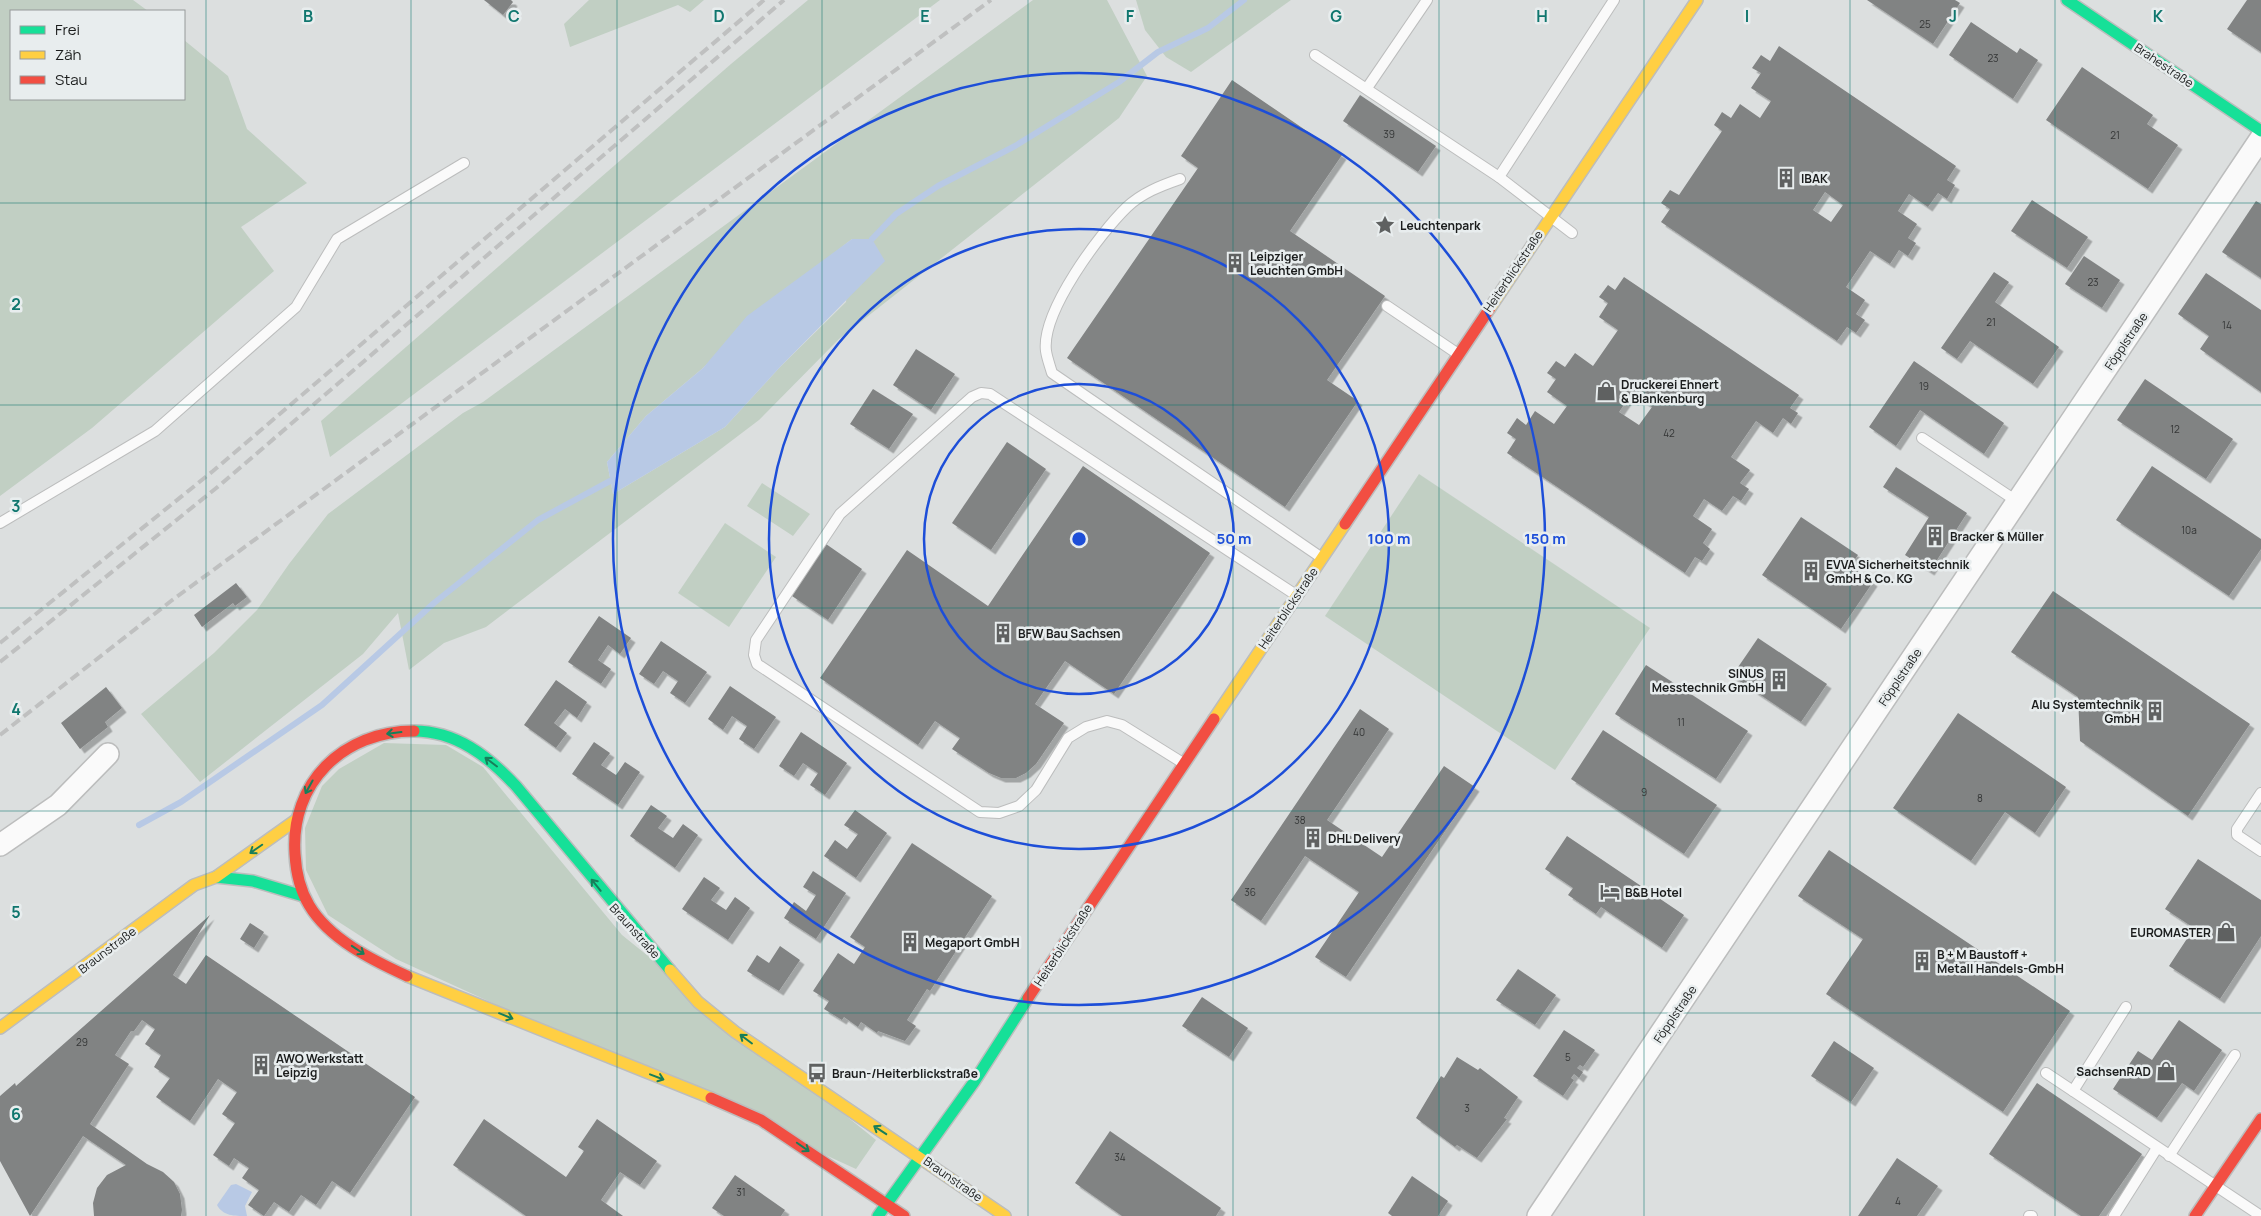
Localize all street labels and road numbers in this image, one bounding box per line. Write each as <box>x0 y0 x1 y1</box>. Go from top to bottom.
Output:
street label: Brahestraße <box>2131 39 2197 91</box>
street label: Heiterblickstraße <box>1479 227 1547 315</box>
street label: Föpplstraße <box>2100 309 2152 373</box>
street label: Heiterblickstraße <box>1254 564 1322 652</box>
street label: Föpplstraße <box>1874 645 1926 709</box>
street label: Braunstraße <box>606 900 664 962</box>
street label: Heiterblickstraße <box>1030 900 1096 990</box>
street label: Braunstraße <box>75 923 139 977</box>
street label: Föpplstraße <box>1649 982 1701 1046</box>
street label: Braunstraße <box>920 1152 986 1206</box>

